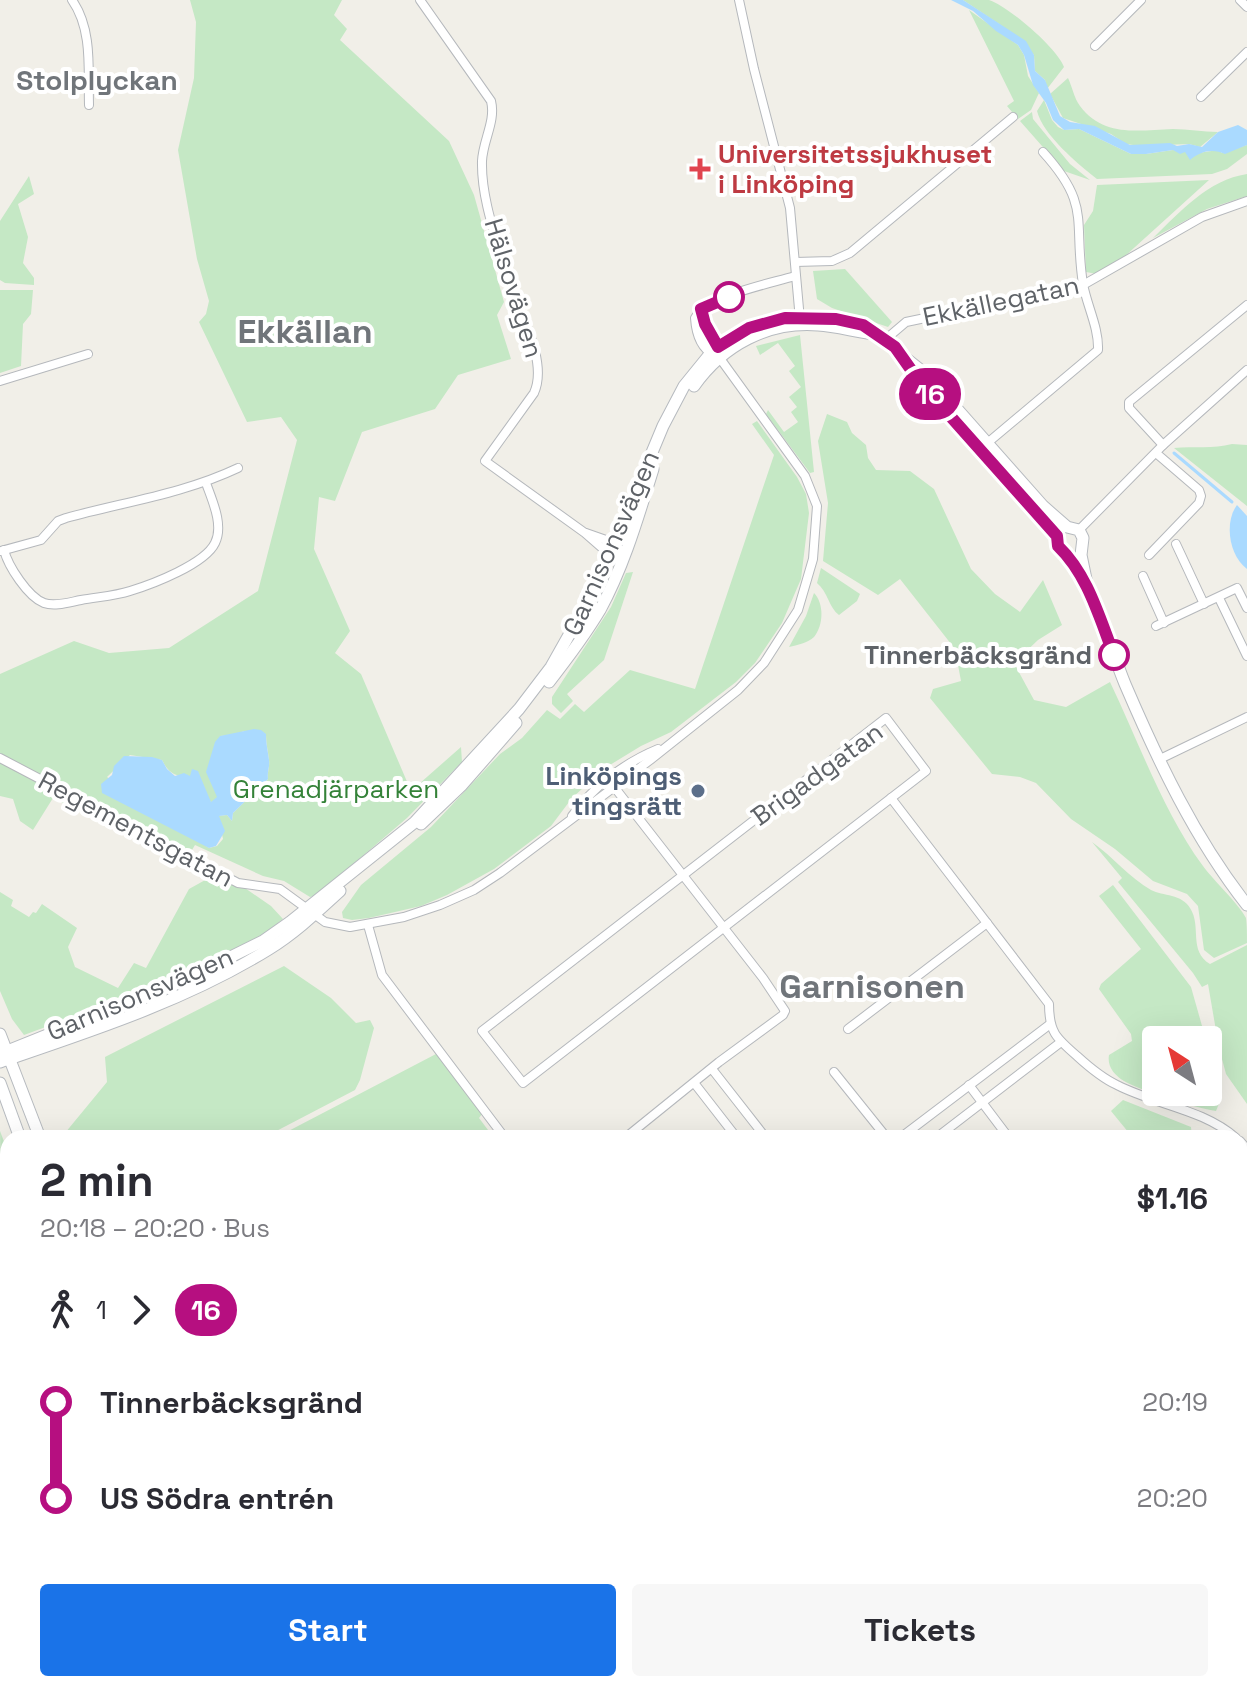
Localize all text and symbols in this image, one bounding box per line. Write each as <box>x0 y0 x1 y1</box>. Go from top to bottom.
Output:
district label: Stolplyckan <box>16 62 178 98</box>
place label: Universitetssjukhuset i Linköping <box>718 137 992 201</box>
marker: Universitetssjukhuset i Linköping <box>689 158 711 180</box>
street label: Hälsovägen <box>477 214 551 362</box>
street label: Ekkällegatan <box>920 268 1082 334</box>
unlabelled marker <box>714 282 744 312</box>
district label: Ekkällan <box>237 310 373 353</box>
line badge: 16 <box>894 368 966 420</box>
text: 16 <box>915 376 945 412</box>
street label: Garnisonsvägen <box>555 445 667 641</box>
place label: Tinnerbäcksgränd <box>864 638 1092 672</box>
marker: Tinnerbäcksgränd <box>1099 640 1129 670</box>
street label: Brigadgatan <box>744 715 890 833</box>
place label: Linköpings tingsrätt <box>545 759 682 823</box>
street label: Regementsgatan <box>32 763 240 895</box>
park label: Grenadjärparken <box>233 772 439 806</box>
marker: Linköpings tingsrätt <box>689 782 707 800</box>
street label: Garnisonsvägen <box>42 939 238 1049</box>
district label: Garnisonen <box>779 965 965 1008</box>
north arrow <box>1142 1026 1222 1106</box>
map controls <box>1142 1026 1222 1106</box>
text: 2 min <box>40 1153 154 1209</box>
text: $1.16 <box>1137 1179 1208 1218</box>
text: 20:18 – 20:20 · Bus <box>40 1211 270 1245</box>
icon: walk <box>40 1288 84 1332</box>
icon: forward <box>119 1288 163 1332</box>
text: 16 <box>191 1292 221 1328</box>
text: 1 <box>96 1293 107 1327</box>
text: Tinnerbäcksgränd <box>100 1383 363 1422</box>
text: 20:19 <box>1142 1385 1208 1419</box>
text: US Södra entrén <box>100 1479 334 1518</box>
text: 20:20 <box>1137 1481 1208 1515</box>
button: Start <box>40 1584 616 1676</box>
button: Tickets <box>632 1584 1208 1676</box>

